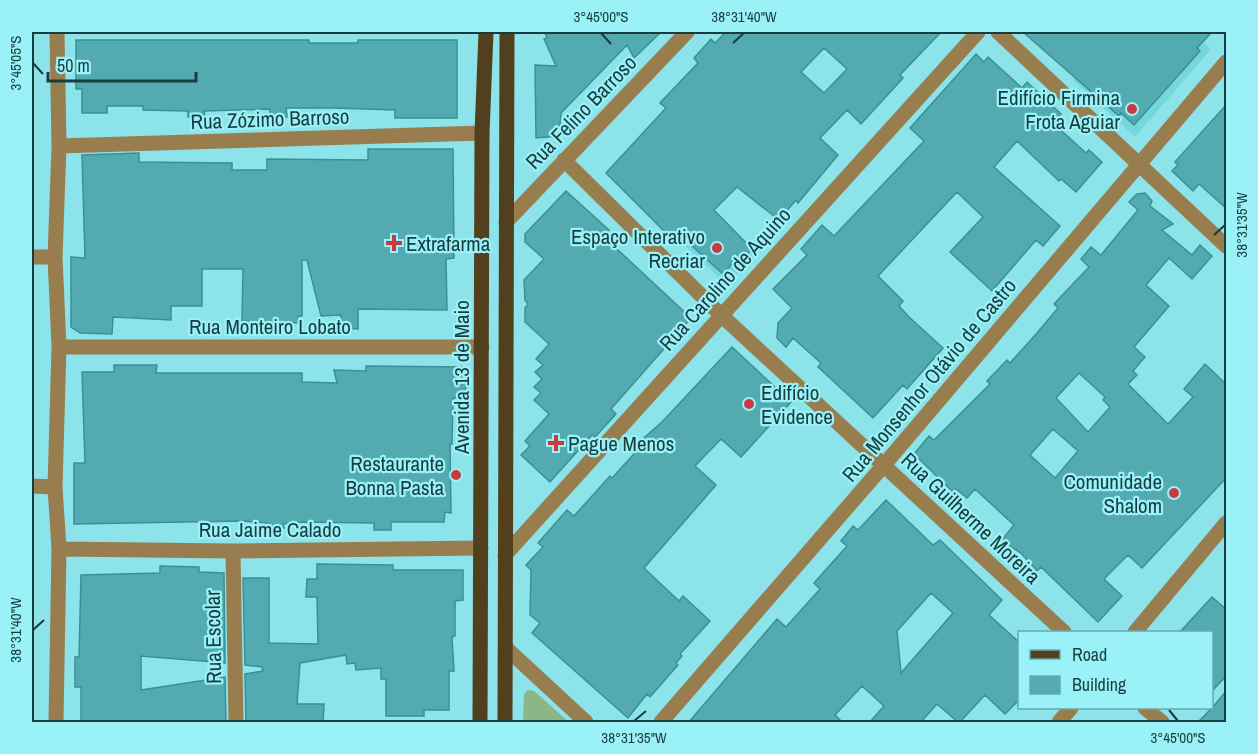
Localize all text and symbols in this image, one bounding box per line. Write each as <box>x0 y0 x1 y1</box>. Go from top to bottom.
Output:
text: 3°45'00"S <box>573 6 629 27</box>
text: 38°31'40"W <box>711 6 777 27</box>
text: 3°45'05"S <box>5 35 26 91</box>
scale bar <box>48 45 196 83</box>
street label: Rua Felino Barroso <box>519 49 643 175</box>
text: 50 m <box>57 53 90 78</box>
place label: Edifício Firmina Frota Aguiar <box>997 83 1120 136</box>
street label: Rua Zózimo Barroso <box>190 102 350 136</box>
marker: Edifício Firmina Frota Aguiar <box>1125 102 1139 116</box>
text: 38°31'35"W <box>1231 192 1252 258</box>
street label: Rua Carolino de Aquino <box>653 201 797 357</box>
place label: Espaço Interativo Recriar <box>571 222 705 275</box>
place label: Extrafarma <box>406 229 491 258</box>
marker: Extrafarma <box>387 236 401 250</box>
marker: Espaço Interativo Recriar <box>710 241 724 255</box>
street label: Rua Monsenhor Otávio de Castro <box>835 272 1023 488</box>
street label: Avenida 13 de Maio <box>447 300 476 455</box>
street label: Rua Monteiro Lobato <box>189 312 351 341</box>
place label: Edifício Evidence <box>761 378 833 431</box>
marker: Edifício Evidence <box>742 397 756 411</box>
place label: Pague Menos <box>568 429 674 458</box>
marker: Pague Menos <box>549 436 563 450</box>
street label: Rua Guilherme Moreira <box>895 446 1047 591</box>
place label: Restaurante Bonna Pasta <box>345 449 444 502</box>
place label: Comunidade Shalom <box>1063 467 1162 520</box>
marker: Restaurante Bonna Pasta <box>449 468 463 482</box>
marker: Comunidade Shalom <box>1167 486 1181 500</box>
street label: Rua Jaime Calado <box>199 515 341 544</box>
street label: Rua Escolar <box>198 590 228 684</box>
text: 38°31'40"W <box>5 597 26 663</box>
legend <box>1018 631 1213 709</box>
text: Road <box>1072 642 1107 667</box>
text: Building <box>1072 672 1127 697</box>
text: 38°31'35"W <box>601 727 667 748</box>
text: 3°45'00"S <box>1150 727 1206 748</box>

